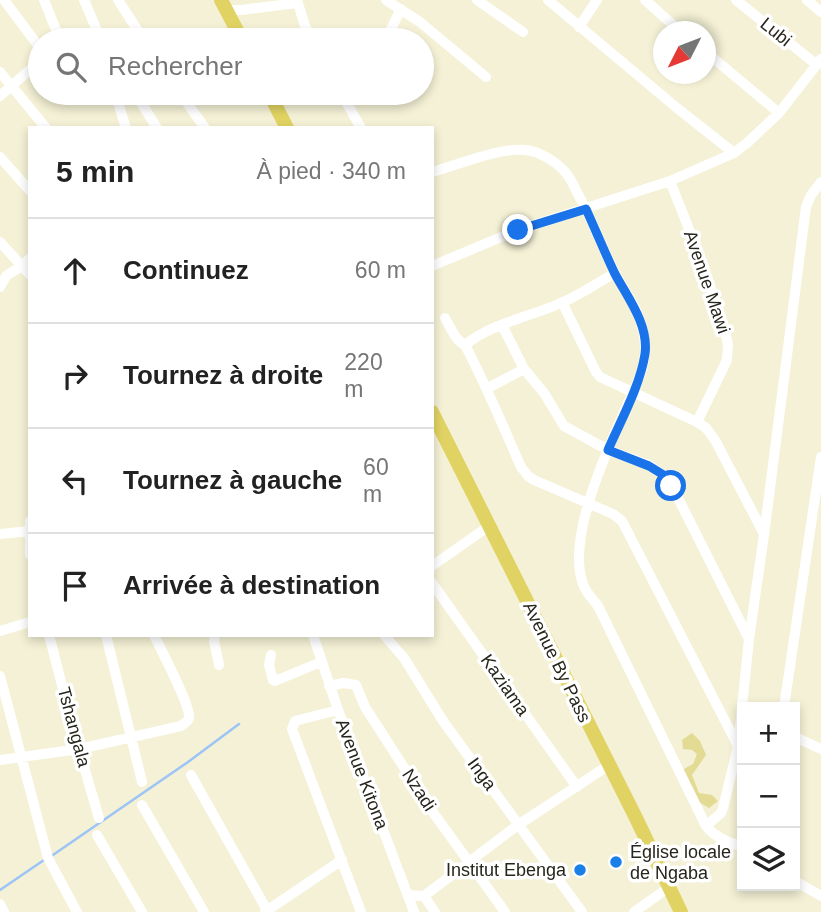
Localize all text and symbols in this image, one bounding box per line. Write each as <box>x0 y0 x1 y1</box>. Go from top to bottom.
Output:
street label: Lubi <box>756 14 796 50</box>
north arrow <box>653 21 716 84</box>
search box <box>28 28 434 105</box>
icon: search <box>52 48 90 86</box>
text: Rechercher <box>108 51 242 81</box>
text: 5 min <box>56 155 134 188</box>
text: À pied · 340 m <box>256 158 406 184</box>
route end <box>502 214 533 245</box>
street label: Avenue Mawi <box>680 228 734 336</box>
icon: ahead <box>56 252 94 290</box>
text: Continuez <box>123 255 249 285</box>
text: 60 m <box>355 257 406 283</box>
text: 220 m <box>344 349 383 402</box>
icon: right <box>56 357 94 395</box>
text: Tournez à droite <box>123 360 323 390</box>
text: 60 m <box>363 454 389 507</box>
icon: left <box>56 462 94 500</box>
text: Tournez à gauche <box>123 465 342 495</box>
route start <box>655 470 686 501</box>
icon: arrive <box>56 567 94 605</box>
text: Arrivée à destination <box>123 570 380 600</box>
street label: Avenue By Pass <box>519 598 595 726</box>
street label: Kaziama <box>477 651 534 720</box>
street label: Tshangala <box>54 685 95 770</box>
map controls <box>737 702 800 891</box>
button: + <box>737 702 800 765</box>
street label: Avenue Kitona <box>332 716 393 833</box>
street label: Inga <box>464 754 501 795</box>
street label: Nzadi <box>398 765 440 815</box>
button: − <box>737 765 800 828</box>
button: layers <box>737 828 800 891</box>
place label: Église locale de Ngaba <box>630 842 731 883</box>
marker: Église locale de Ngaba <box>608 854 624 870</box>
place label: Institut Ebenga <box>446 860 567 880</box>
marker: Institut Ebenga <box>572 862 588 878</box>

